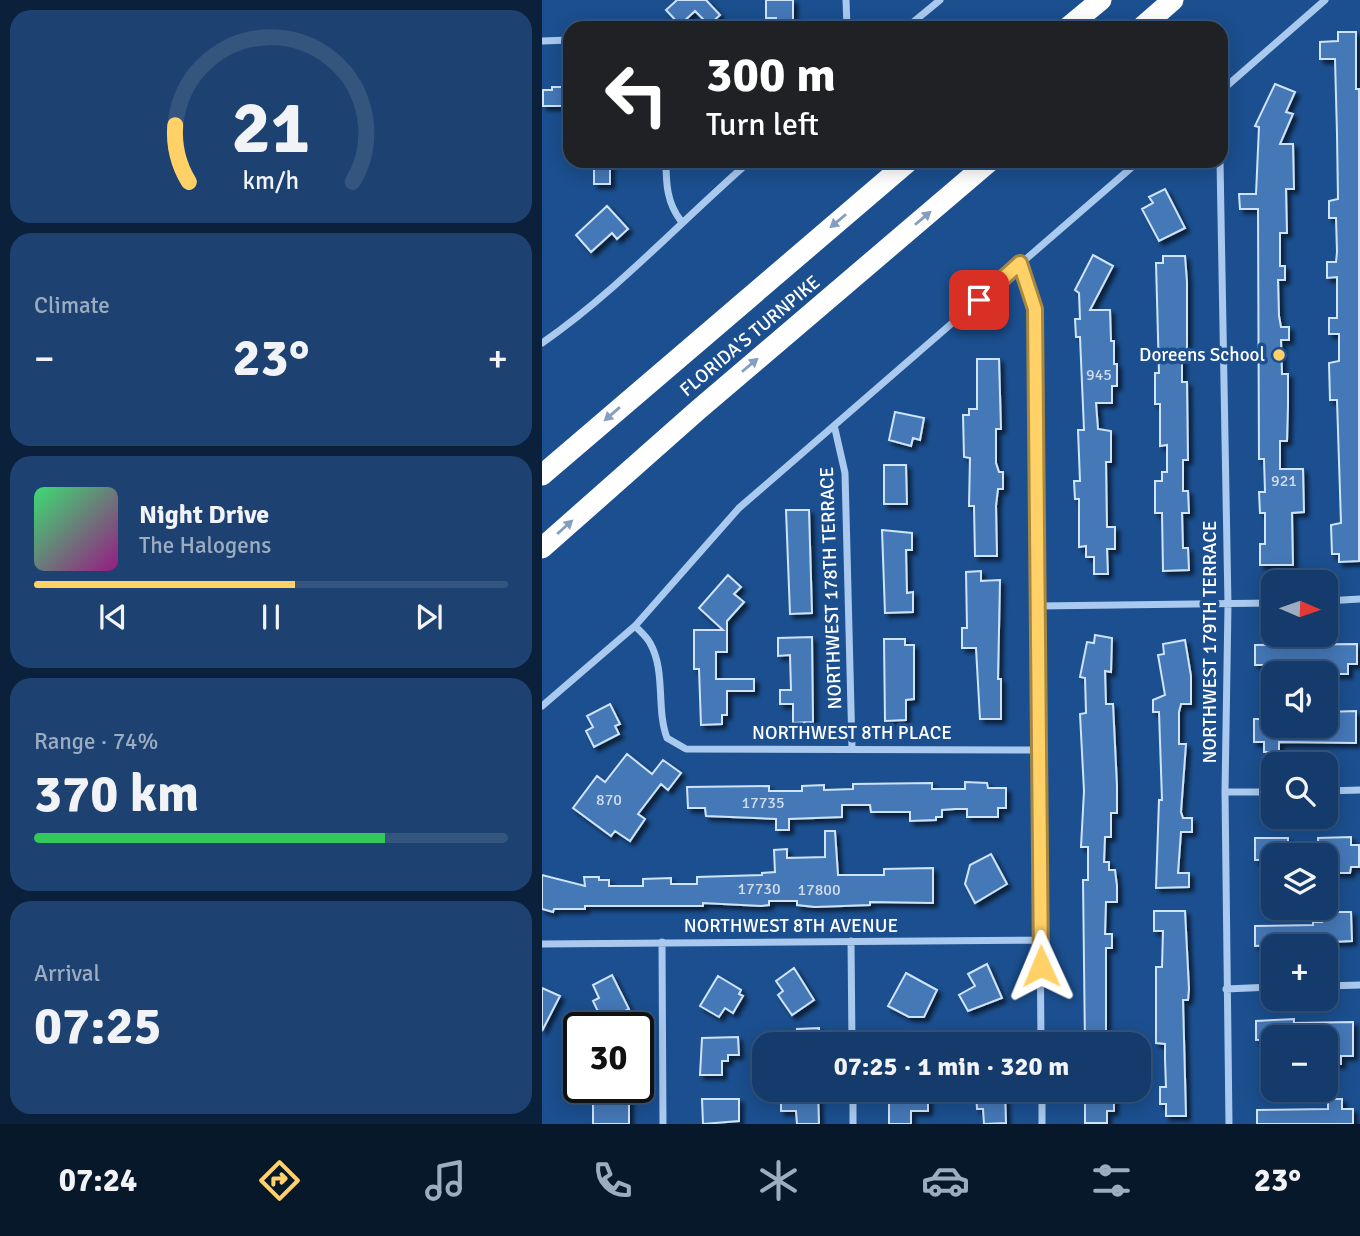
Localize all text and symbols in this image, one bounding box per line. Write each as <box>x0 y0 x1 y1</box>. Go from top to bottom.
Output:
text: 300 m <box>706 45 836 105</box>
icon: left <box>591 49 682 140</box>
text: 21 <box>232 85 310 174</box>
text: Turn left <box>706 105 819 144</box>
text: km/h <box>243 165 299 196</box>
one-way arrow <box>914 211 931 226</box>
one-way arrow <box>829 213 847 229</box>
street label: FLORIDA'S TURNPIKE <box>675 270 825 402</box>
pin <box>949 270 1009 330</box>
icon: arrive <box>960 281 998 319</box>
text: Climate <box>34 291 110 320</box>
text: 23° <box>233 326 309 390</box>
text: − <box>34 335 55 382</box>
text: + <box>487 335 508 382</box>
place label: Doreens School <box>1139 343 1265 367</box>
marker: Doreens School <box>1271 347 1287 363</box>
one-way arrow <box>740 358 758 373</box>
house number: 945 <box>1086 365 1112 385</box>
one-way arrow <box>603 406 620 421</box>
street label: NORTHWEST 178TH TERRACE <box>815 466 847 710</box>
house number: 921 <box>1271 471 1297 491</box>
text: Night Drive <box>139 499 269 531</box>
one-way arrow <box>556 519 574 535</box>
street label: NORTHWEST 179TH TERRACE <box>1198 521 1222 763</box>
text: The Halogens <box>139 531 271 560</box>
north arrow <box>1261 570 1338 648</box>
map controls <box>1261 570 1338 1102</box>
icon: previous <box>94 598 132 636</box>
icon: pause <box>252 598 290 636</box>
icon: next <box>410 598 448 636</box>
button: sound <box>1261 661 1338 738</box>
street label: NORTHWEST 8TH PLACE <box>752 721 952 745</box>
text: Range · 74% <box>34 727 158 756</box>
button: search <box>1261 752 1338 829</box>
text: 370 km <box>34 762 199 826</box>
house number: 870 <box>596 790 622 810</box>
house number: 17735 <box>741 793 785 813</box>
button: layers <box>1261 843 1338 920</box>
house number: 17730 <box>737 879 781 899</box>
house number: 17800 <box>797 880 841 900</box>
street label: NORTHWEST 8TH AVENUE <box>684 914 898 938</box>
position arrow <box>1004 929 1078 1003</box>
button: + <box>1261 934 1338 1011</box>
text: Arrival <box>34 959 100 988</box>
text: 07:25 <box>34 994 162 1058</box>
speed limit sign: 30 <box>563 1012 654 1103</box>
button: − <box>1261 1025 1338 1102</box>
text: 07:25 · 1 min · 320 m <box>834 1051 1069 1083</box>
icon: directions <box>255 1156 304 1205</box>
icon: music <box>421 1156 470 1205</box>
icon: phone <box>588 1156 637 1205</box>
icon: climate <box>754 1156 803 1205</box>
icon: car <box>921 1156 970 1205</box>
icon: filters <box>1087 1156 1136 1205</box>
text: 07:24 <box>59 1161 137 1200</box>
text: 23° <box>1254 1161 1301 1200</box>

